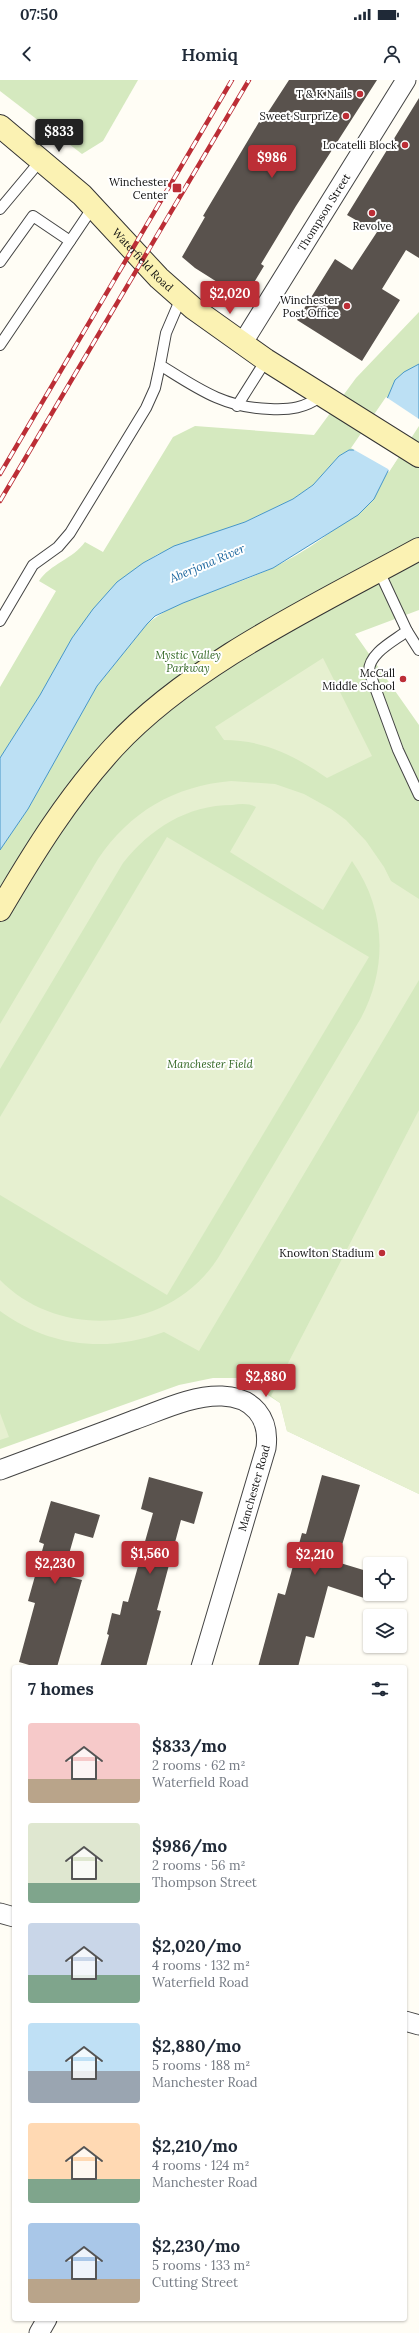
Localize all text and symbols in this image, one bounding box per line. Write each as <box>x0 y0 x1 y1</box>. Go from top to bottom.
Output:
text: 07:50 <box>20 5 58 24</box>
icon: back <box>16 43 38 65</box>
text: Homiq <box>181 43 238 66</box>
icon: person <box>381 43 403 65</box>
place label: T & K Nails <box>296 87 352 101</box>
marker: T & K Nails <box>355 89 365 99</box>
place label: Sweet SurpriZe <box>260 109 338 123</box>
marker: Sweet SurpriZe <box>341 111 351 121</box>
pin: $833 <box>35 119 83 153</box>
text: $833 <box>44 123 74 140</box>
place label: Locatelli Block <box>323 138 397 152</box>
marker: Locatelli Block <box>400 140 410 150</box>
pin: $986 <box>248 145 296 179</box>
text: $986 <box>257 149 287 166</box>
street label: Thompson Street <box>294 170 354 254</box>
place label: Winchester Center <box>109 175 168 202</box>
marker: Winchester Center <box>171 182 183 194</box>
marker: Revolve <box>367 208 377 218</box>
place label: Revolve <box>352 219 392 233</box>
street label: Waterfield Road <box>109 225 176 295</box>
pin: $2,020 <box>197 281 263 315</box>
text: $2,020 <box>209 285 251 302</box>
place label: Winchester Post Office <box>280 293 339 320</box>
marker: Winchester Post Office <box>342 301 352 311</box>
water label: Aberjona River <box>166 540 247 586</box>
park label: Mystic Valley Parkway <box>155 648 221 675</box>
place label: McCall Middle School <box>322 666 395 693</box>
marker: McCall Middle School <box>398 674 408 684</box>
park label: Manchester Field <box>167 1057 254 1071</box>
place label: Knowlton Stadium <box>279 1246 374 1260</box>
marker: Knowlton Stadium <box>377 1248 387 1258</box>
pin: $2,880 <box>233 1364 299 1398</box>
text: $2,880 <box>246 1368 286 1385</box>
street label: Manchester Road <box>235 1443 273 1533</box>
pin: $1,560 <box>117 1541 183 1575</box>
pin: $2,210 <box>282 1542 348 1576</box>
text: $1,560 <box>131 1545 169 1562</box>
text: $2,210 <box>296 1546 334 1563</box>
pin: $2,230 <box>22 1551 88 1585</box>
text: $2,230 <box>35 1555 75 1572</box>
map controls <box>363 1557 407 1653</box>
button: locate <box>363 1557 407 1601</box>
button: layers <box>363 1609 407 1653</box>
text: 7 homes <box>28 1678 94 1700</box>
icon: filters <box>369 1678 391 1700</box>
text: $833/mo <box>152 1735 227 1757</box>
icon: home <box>60 1739 108 1787</box>
text: 2 rooms · 62 m² <box>152 1757 245 1774</box>
text: Waterfield Road <box>152 1774 249 1791</box>
text: $986/mo <box>152 1835 227 1857</box>
icon: home <box>60 1839 108 1887</box>
text: 2 rooms · 56 m² <box>152 1857 246 1874</box>
text: Thompson Street <box>152 1874 257 1891</box>
text: $2,020/mo <box>152 1935 241 1957</box>
icon: home <box>60 1939 108 1987</box>
text: 4 rooms · 132 m² <box>152 1957 250 1974</box>
text: Waterfield Road <box>152 1974 249 1991</box>
text: $2,880/mo <box>152 2035 241 2057</box>
icon: home <box>60 2039 108 2087</box>
text: 5 rooms · 188 m² <box>152 2057 250 2074</box>
text: Manchester Road <box>152 2074 258 2091</box>
text: $2,210/mo <box>152 2135 238 2157</box>
icon: home <box>60 2139 108 2187</box>
text: 4 rooms · 124 m² <box>152 2157 249 2174</box>
text: Manchester Road <box>152 2174 258 2191</box>
text: $2,230/mo <box>152 2235 240 2257</box>
icon: home <box>60 2239 108 2287</box>
text: 5 rooms · 133 m² <box>152 2257 250 2274</box>
text: Cutting Street <box>152 2274 238 2291</box>

